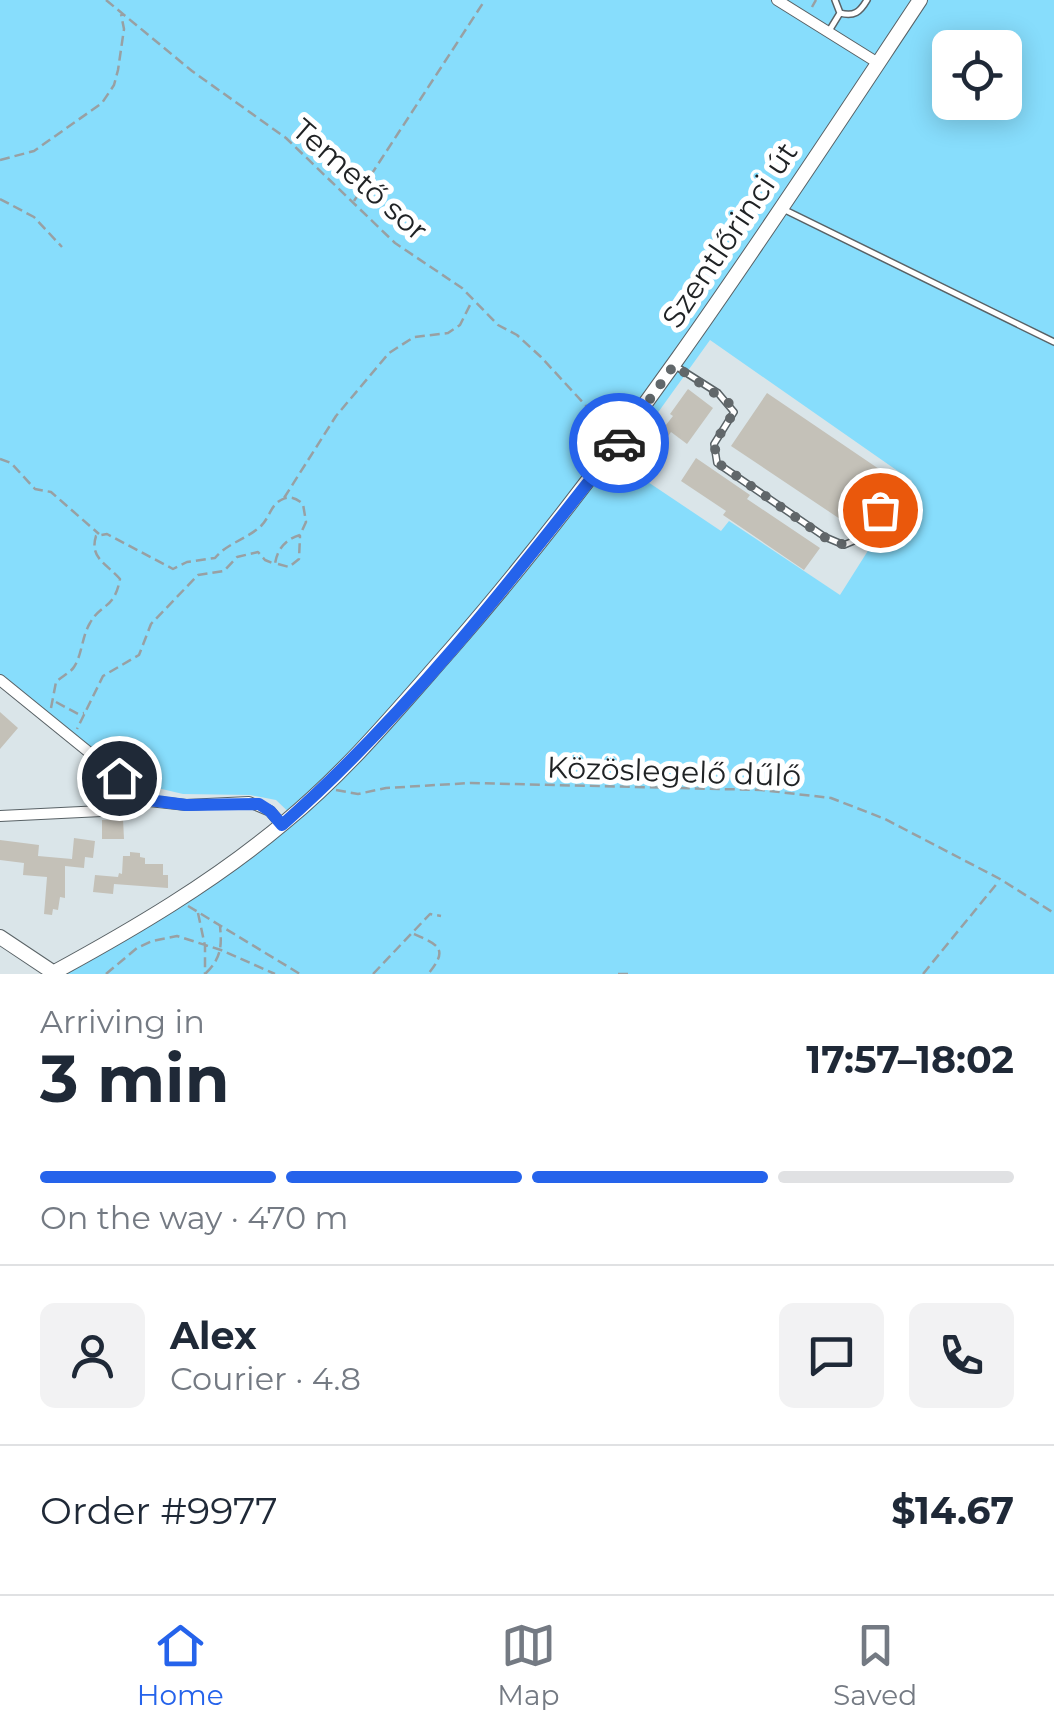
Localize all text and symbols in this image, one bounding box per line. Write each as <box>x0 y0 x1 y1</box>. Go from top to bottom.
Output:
map controls <box>932 30 1022 120</box>
button: locate <box>932 30 1022 120</box>
street label: Temető sor <box>285 111 436 248</box>
street label: Szentlőrinci út <box>654 135 805 335</box>
courier <box>569 393 669 493</box>
icon: car <box>592 416 647 471</box>
pin <box>838 468 923 553</box>
icon: bag <box>853 483 908 538</box>
pin <box>77 736 162 821</box>
street label: Közöslegelő dűlő <box>546 749 802 794</box>
icon: home <box>92 751 147 806</box>
text: Arriving in <box>40 1002 205 1041</box>
text: 17:57–18:02 <box>806 1036 1014 1083</box>
text: 3 min <box>40 1039 230 1118</box>
text: On the way · 470 m <box>40 1198 348 1237</box>
button: person <box>40 1303 145 1408</box>
button: chat <box>779 1303 884 1408</box>
button: phone <box>909 1303 1014 1408</box>
text: Alex <box>170 1312 257 1359</box>
text: Courier · 4.8 <box>170 1359 361 1398</box>
text: Order #9977 <box>40 1487 278 1534</box>
text: $14.67 <box>891 1487 1014 1534</box>
tab: Home <box>137 1618 224 1712</box>
tab: Map <box>497 1618 560 1712</box>
tab: Saved <box>833 1618 917 1712</box>

